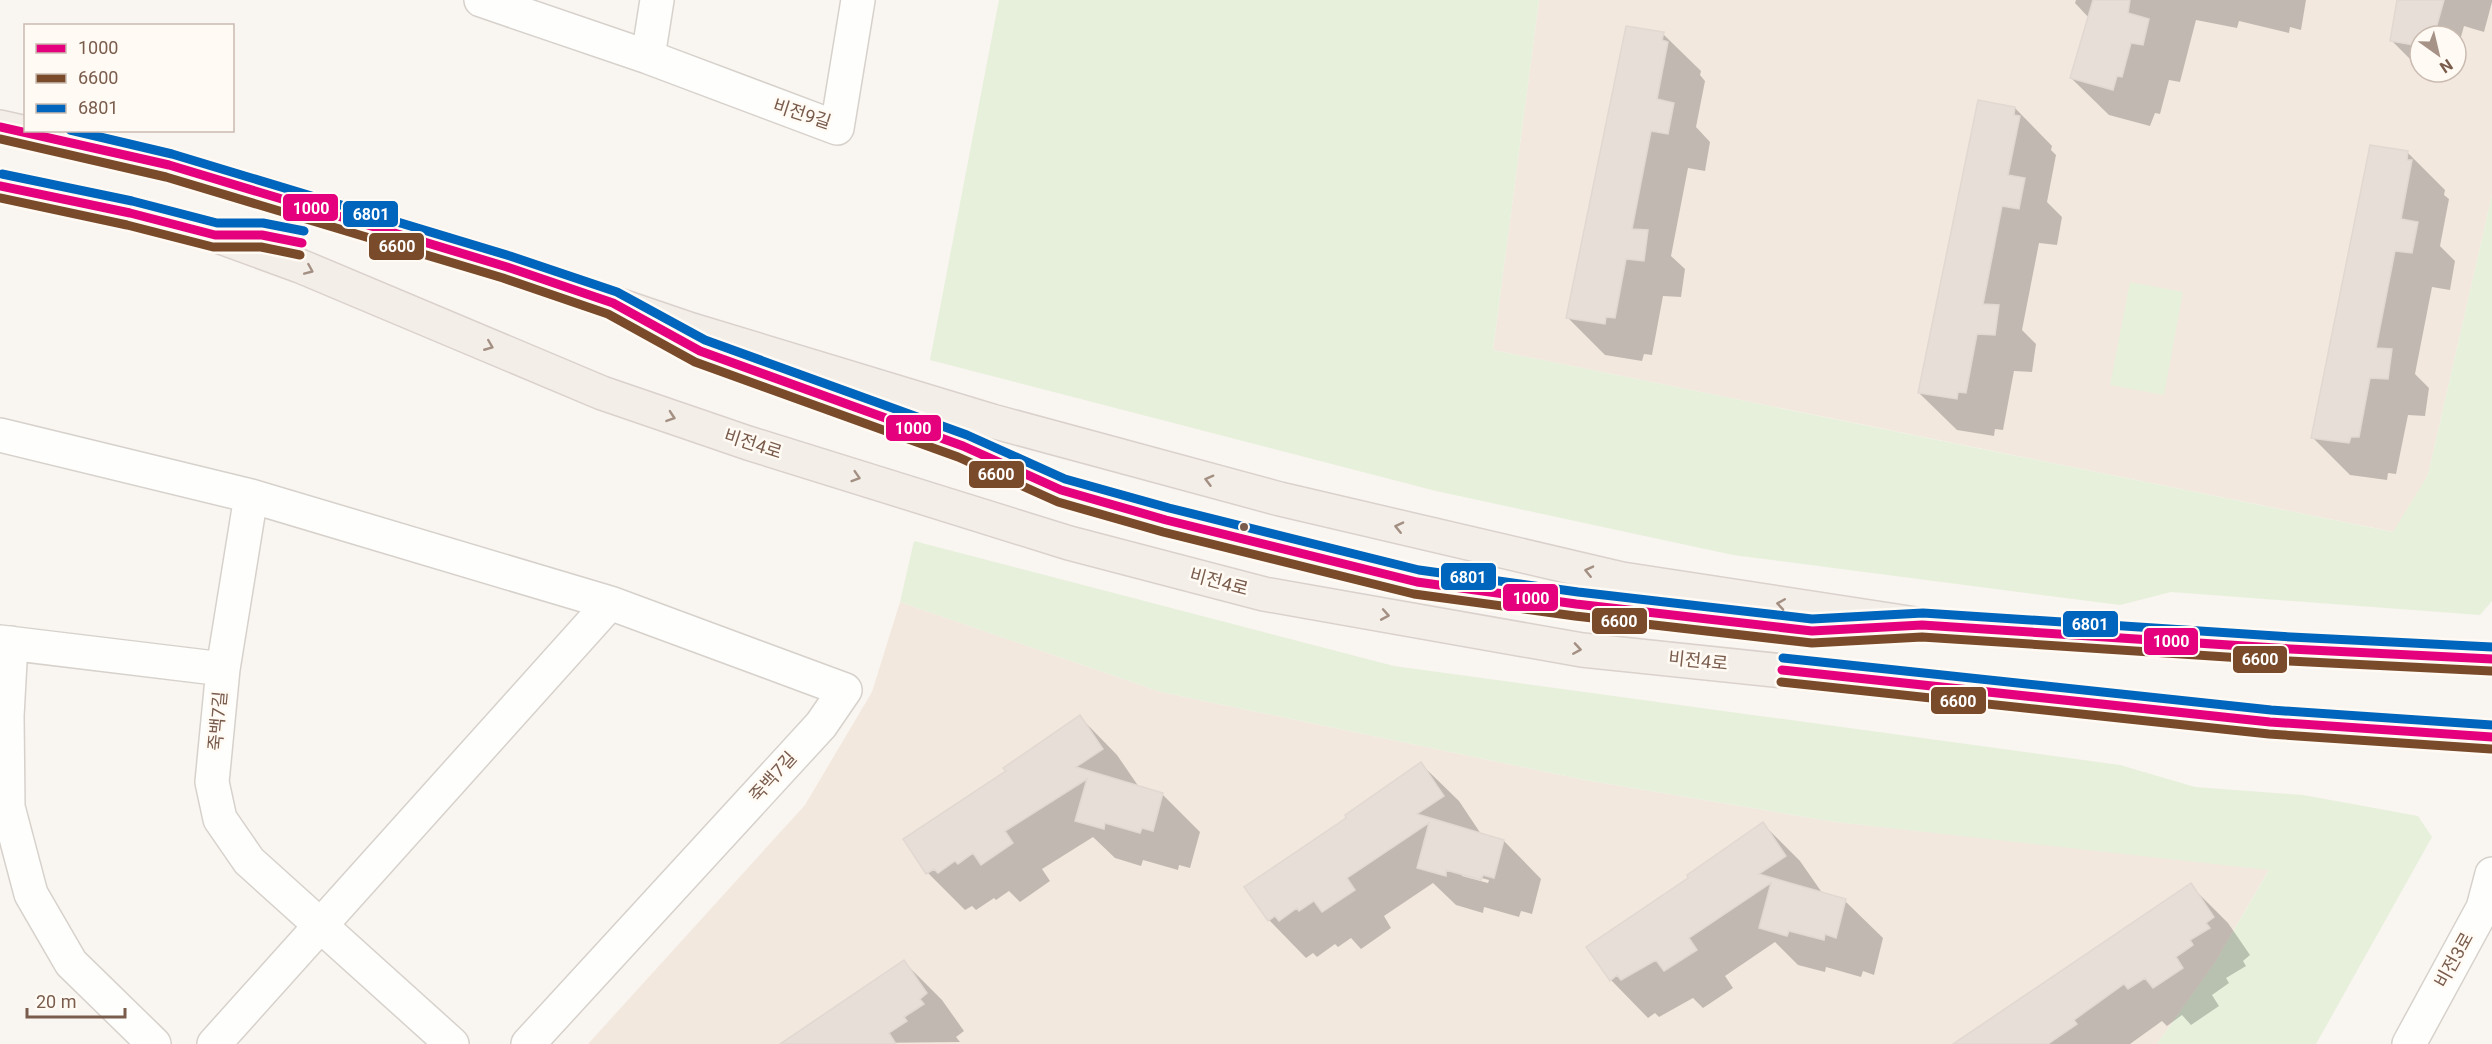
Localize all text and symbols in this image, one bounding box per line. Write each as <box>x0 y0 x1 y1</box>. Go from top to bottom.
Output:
legend <box>24 24 234 132</box>
north arrow <box>2408 24 2468 84</box>
text: 1000 <box>78 37 118 58</box>
text: N <box>2436 55 2456 77</box>
text: 6600 <box>78 67 118 88</box>
street label: 비전9길 <box>770 94 834 133</box>
text: 6801 <box>78 97 118 118</box>
line badge: 1000 <box>282 193 339 222</box>
text: 1000 <box>293 199 329 218</box>
line badge: 6801 <box>342 200 399 228</box>
text: 6801 <box>353 205 389 224</box>
line badge: 6600 <box>368 232 425 261</box>
text: 6600 <box>379 237 415 256</box>
one-way arrow <box>303 263 314 275</box>
one-way arrow <box>483 339 494 351</box>
one-way arrow <box>665 409 676 422</box>
line badge: 1000 <box>885 414 942 442</box>
text: 1000 <box>895 419 931 438</box>
street label: 비전4로 <box>721 424 785 463</box>
line badge: 6600 <box>968 460 1025 489</box>
text: 6600 <box>978 465 1014 484</box>
one-way arrow <box>850 470 861 482</box>
one-way arrow <box>1205 475 1215 487</box>
unlabelled marker <box>1238 521 1250 533</box>
one-way arrow <box>1394 521 1404 534</box>
line badge: 6801 <box>1440 562 1497 591</box>
street label: 비전4로 <box>1188 564 1251 599</box>
one-way arrow <box>1584 566 1594 579</box>
text: 6801 <box>1450 568 1486 587</box>
line badge: 1000 <box>1502 583 1559 612</box>
text: 1000 <box>1513 589 1549 608</box>
one-way arrow <box>1776 598 1785 610</box>
line badge: 6600 <box>1591 607 1648 635</box>
one-way arrow <box>1380 609 1390 621</box>
line badge: 6801 <box>2062 610 2119 638</box>
text: 6600 <box>1601 612 1637 631</box>
text: 6801 <box>2072 615 2108 634</box>
line badge: 1000 <box>2143 627 2199 656</box>
text: 1000 <box>2153 632 2189 651</box>
one-way arrow <box>1573 642 1582 654</box>
line badge: 6600 <box>2232 645 2288 674</box>
street label: 비전4로 <box>1667 647 1729 674</box>
text: 6600 <box>2242 650 2278 669</box>
line badge: 6600 <box>1930 686 1987 715</box>
street label: 죽백7길 <box>204 690 231 752</box>
text: 6600 <box>1940 692 1976 711</box>
street label: 죽백7길 <box>745 747 800 806</box>
street label: 비전3로 <box>2430 929 2477 991</box>
scale bar <box>27 981 124 1019</box>
text: 20 m <box>36 991 76 1012</box>

